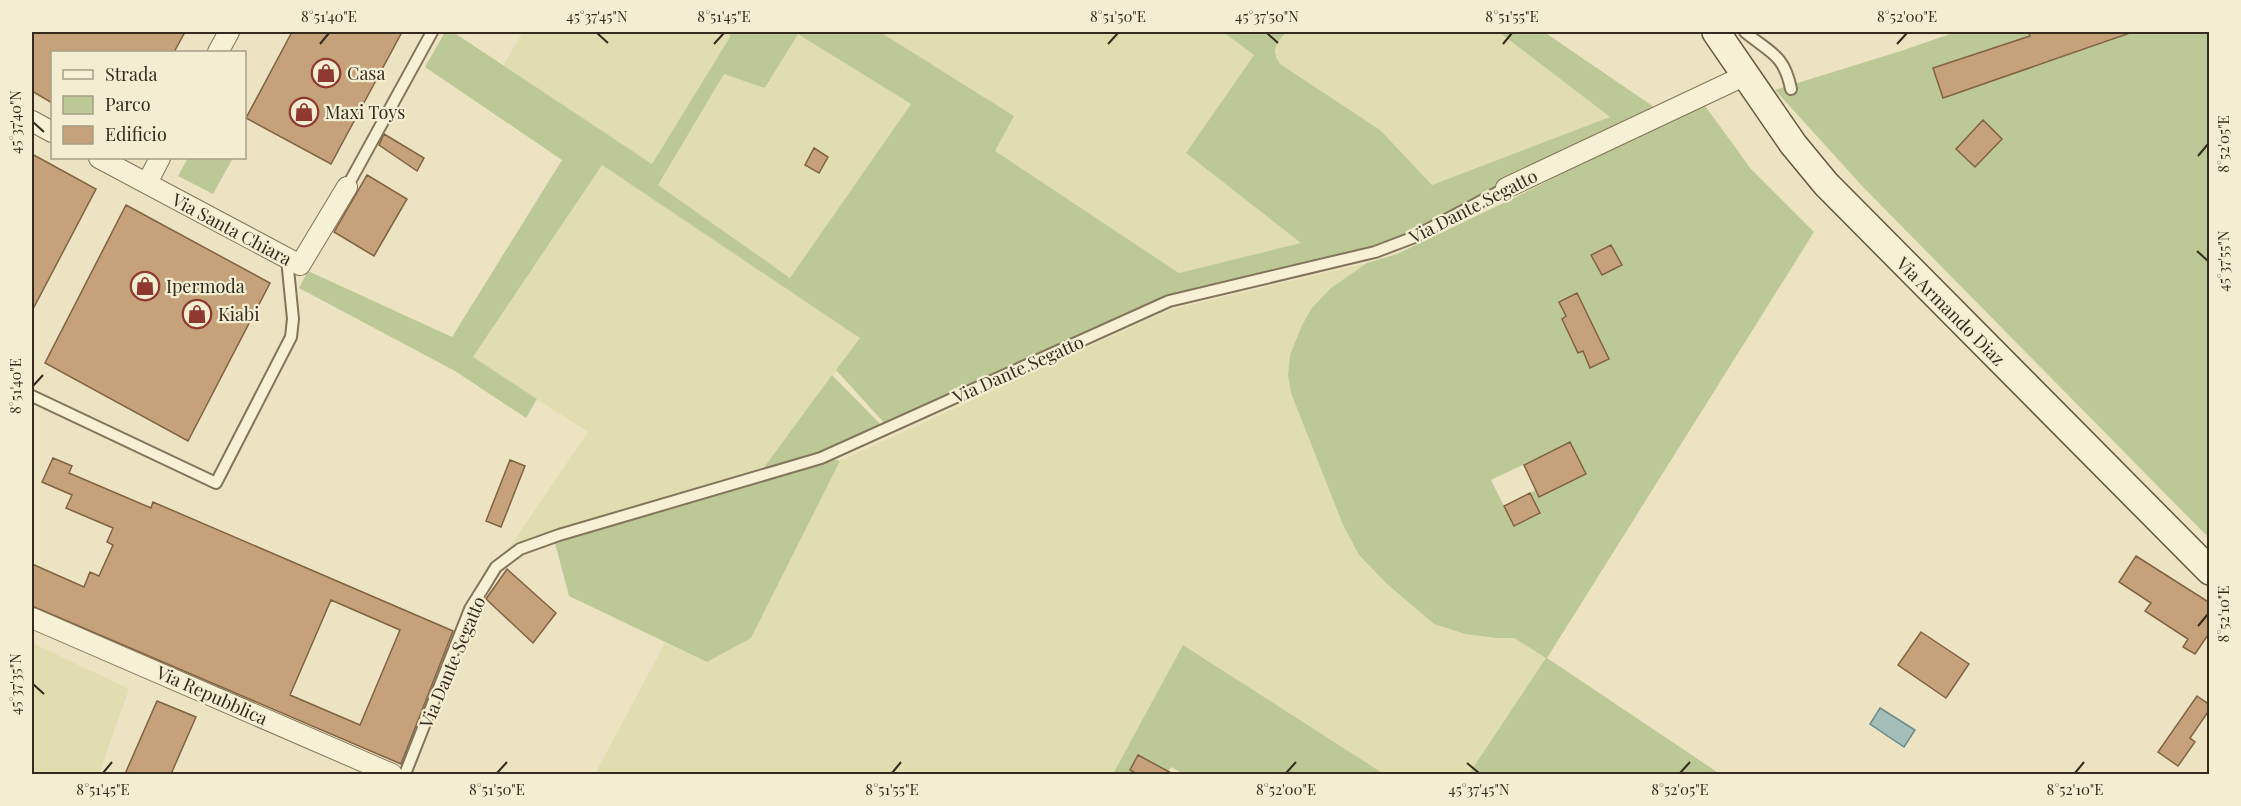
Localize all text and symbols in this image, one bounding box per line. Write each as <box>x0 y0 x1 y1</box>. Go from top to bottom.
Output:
text: 8°51'40"E <box>301 6 357 26</box>
text: 45°37'45"N <box>566 6 628 26</box>
text: 8°51'45"E <box>697 6 751 26</box>
text: 8°51'50"E <box>1090 6 1146 26</box>
text: 45°37'50"N <box>1235 6 1299 26</box>
text: 8°51'55"E <box>1485 6 1539 26</box>
text: 8°52'00"E <box>1877 6 1937 26</box>
legend <box>51 51 246 159</box>
shop icon: Casa <box>310 57 342 89</box>
place label: Casa <box>347 61 385 85</box>
text: Strada <box>105 62 158 86</box>
text: 45°37'40"N <box>5 90 25 154</box>
text: Parco <box>105 92 151 116</box>
shop icon: Maxi Toys <box>288 96 320 128</box>
place label: Maxi Toys <box>325 100 405 124</box>
text: 8°52'05"E <box>2213 115 2233 173</box>
text: Edificio <box>105 122 167 146</box>
street label: Via Dante Segatto <box>1404 163 1541 249</box>
street label: Via Santa Chiara <box>167 187 296 271</box>
text: 45°37'55"N <box>2213 230 2233 292</box>
street label: Via Armando Diaz <box>1891 251 2011 371</box>
shop icon: Ipermoda <box>129 270 161 302</box>
place label: Ipermoda <box>166 274 245 298</box>
shop icon: Kiabi <box>181 298 213 330</box>
place label: Kiabi <box>218 302 259 326</box>
street label: Via Dante Segatto <box>948 329 1087 409</box>
text: 8°51'40"E <box>5 358 25 414</box>
text: 8°52'10"E <box>2213 586 2233 642</box>
street label: Via Dante Segatto <box>413 592 491 732</box>
text: 45°37'35"N <box>5 653 25 715</box>
street label: Via Repubblica <box>152 659 271 730</box>
text: 8°51'45"E <box>76 779 130 799</box>
text: 8°51'50"E <box>469 779 525 799</box>
text: 8°51'55"E <box>865 779 919 799</box>
text: 8°52'00"E <box>1256 779 1316 799</box>
text: 45°37'45"N <box>1448 779 1510 799</box>
text: 8°52'05"E <box>1651 779 1709 799</box>
text: 8°52'10"E <box>2047 779 2103 799</box>

